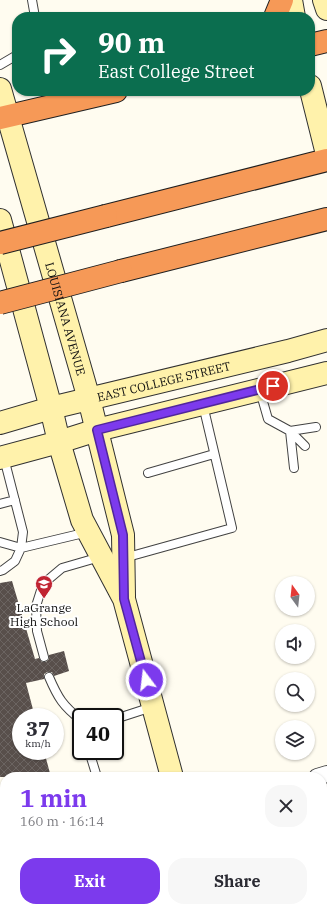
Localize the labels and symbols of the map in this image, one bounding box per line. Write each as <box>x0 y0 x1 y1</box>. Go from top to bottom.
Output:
street label: LOUISIANA AVENUE <box>43 260 89 377</box>
street label: EAST COLLEGE STREET <box>95 358 232 404</box>
pin <box>256 369 290 403</box>
school or university icon: LaGrange High School <box>34 574 54 599</box>
north arrow <box>275 576 315 616</box>
place label: LaGrange High School <box>10 600 78 629</box>
position arrow <box>125 659 167 701</box>
speed limit sign: 40 <box>72 708 124 760</box>

